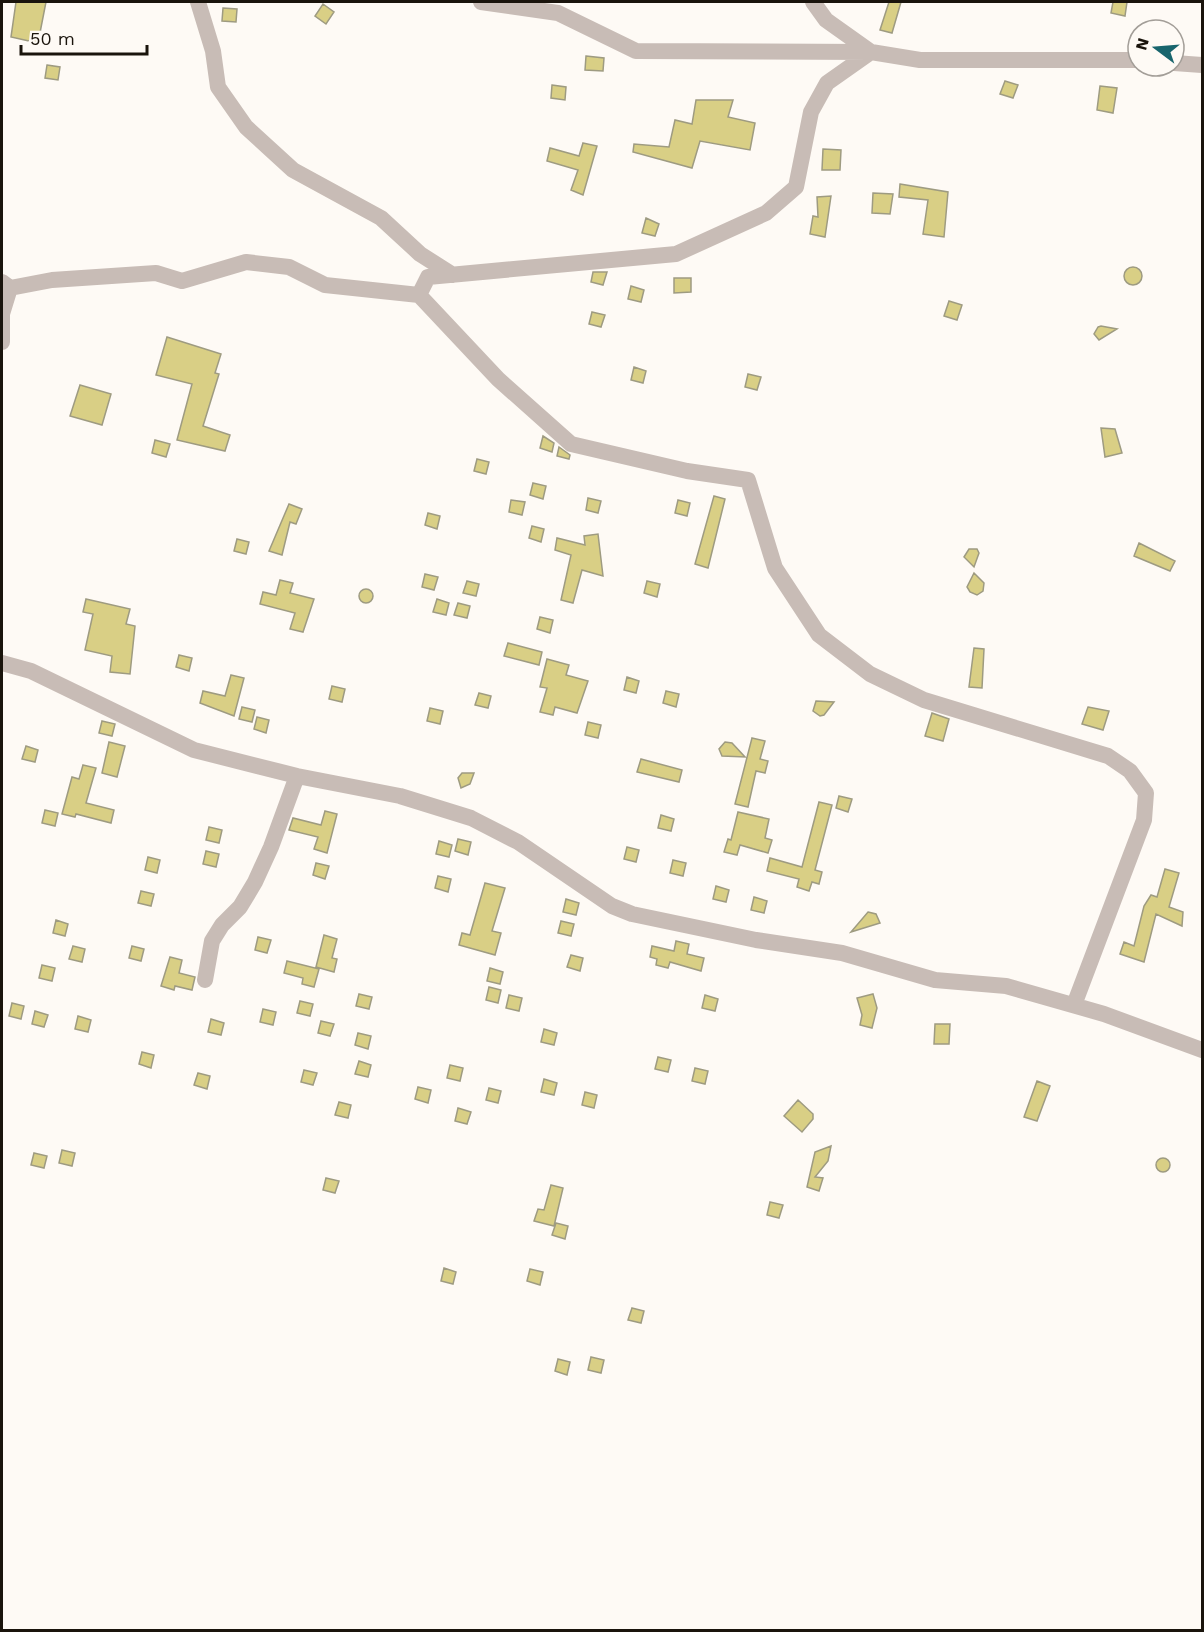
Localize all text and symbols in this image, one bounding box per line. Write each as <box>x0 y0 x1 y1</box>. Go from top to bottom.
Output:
scale bar <box>21 18 147 56</box>
north arrow <box>1126 18 1186 78</box>
text: 50 m <box>30 28 75 49</box>
text: N <box>1131 36 1153 52</box>

